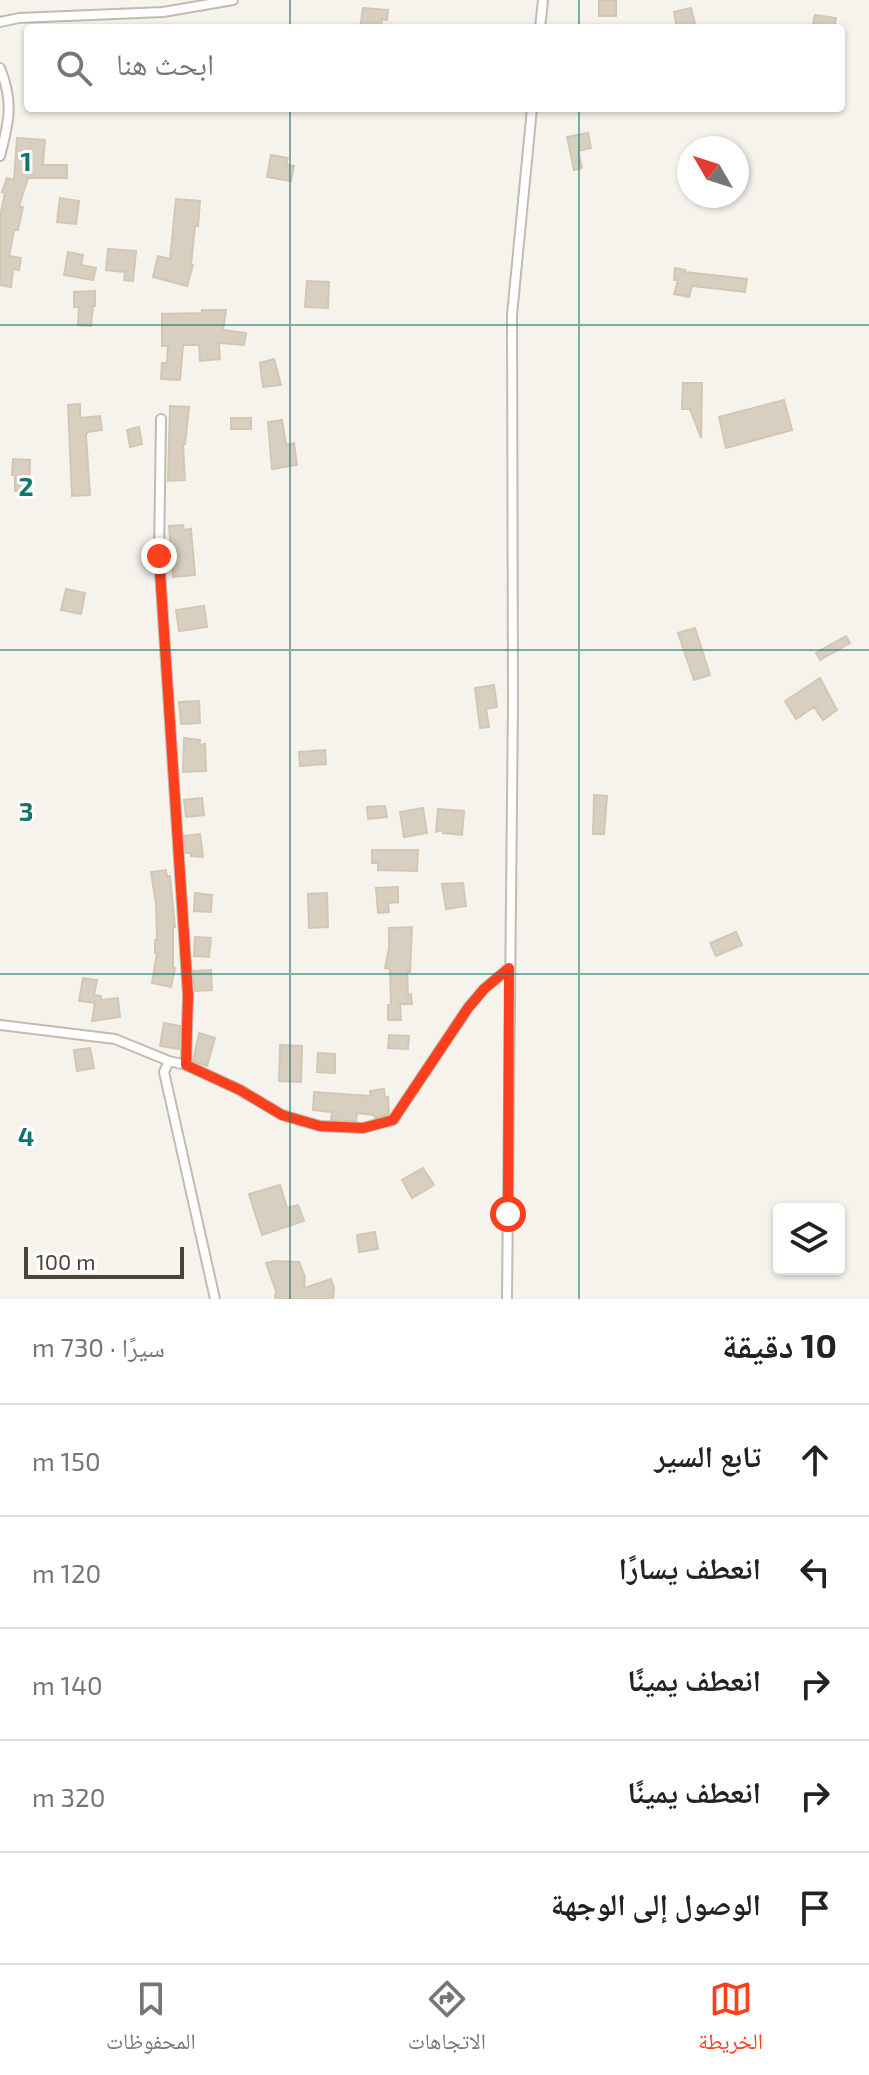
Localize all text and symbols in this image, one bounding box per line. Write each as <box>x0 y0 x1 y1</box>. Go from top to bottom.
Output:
search box <box>24 24 845 112</box>
text: ابحث هنا <box>116 45 214 81</box>
icon: search <box>52 46 96 90</box>
north arrow <box>677 136 749 208</box>
text: 1 <box>20 145 32 176</box>
text: 2 <box>18 470 34 501</box>
route end <box>141 538 177 574</box>
text: 3 <box>19 795 33 826</box>
text: 4 <box>18 1120 34 1151</box>
route start <box>490 1196 526 1232</box>
map controls <box>773 1203 845 1275</box>
button: layers <box>773 1203 845 1275</box>
scale bar <box>24 1243 184 1279</box>
text: 100 m <box>36 1248 95 1274</box>
text: 10 دقيقة <box>722 1324 837 1365</box>
text: سيرًا · 730 m <box>32 1331 165 1362</box>
text: تابع السير <box>654 1437 761 1473</box>
icon: ahead <box>793 1438 837 1482</box>
text: 150 m <box>32 1445 101 1476</box>
text: انعطف يسارًا <box>619 1549 761 1585</box>
icon: left <box>793 1550 837 1594</box>
text: 120 m <box>32 1557 101 1588</box>
text: انعطف يمينًا <box>627 1661 761 1697</box>
icon: right <box>793 1662 837 1706</box>
text: 140 m <box>32 1669 103 1700</box>
text: انعطف يمينًا <box>627 1773 761 1809</box>
icon: right <box>793 1774 837 1818</box>
text: 320 m <box>32 1781 105 1812</box>
text: الوصول إلى الوجهة <box>551 1885 761 1921</box>
icon: arrive <box>793 1886 837 1930</box>
tab: المحفوظات <box>106 1977 196 2063</box>
tab: الاتجاهات <box>408 1977 486 2063</box>
tab: الخريطة <box>698 1977 763 2063</box>

